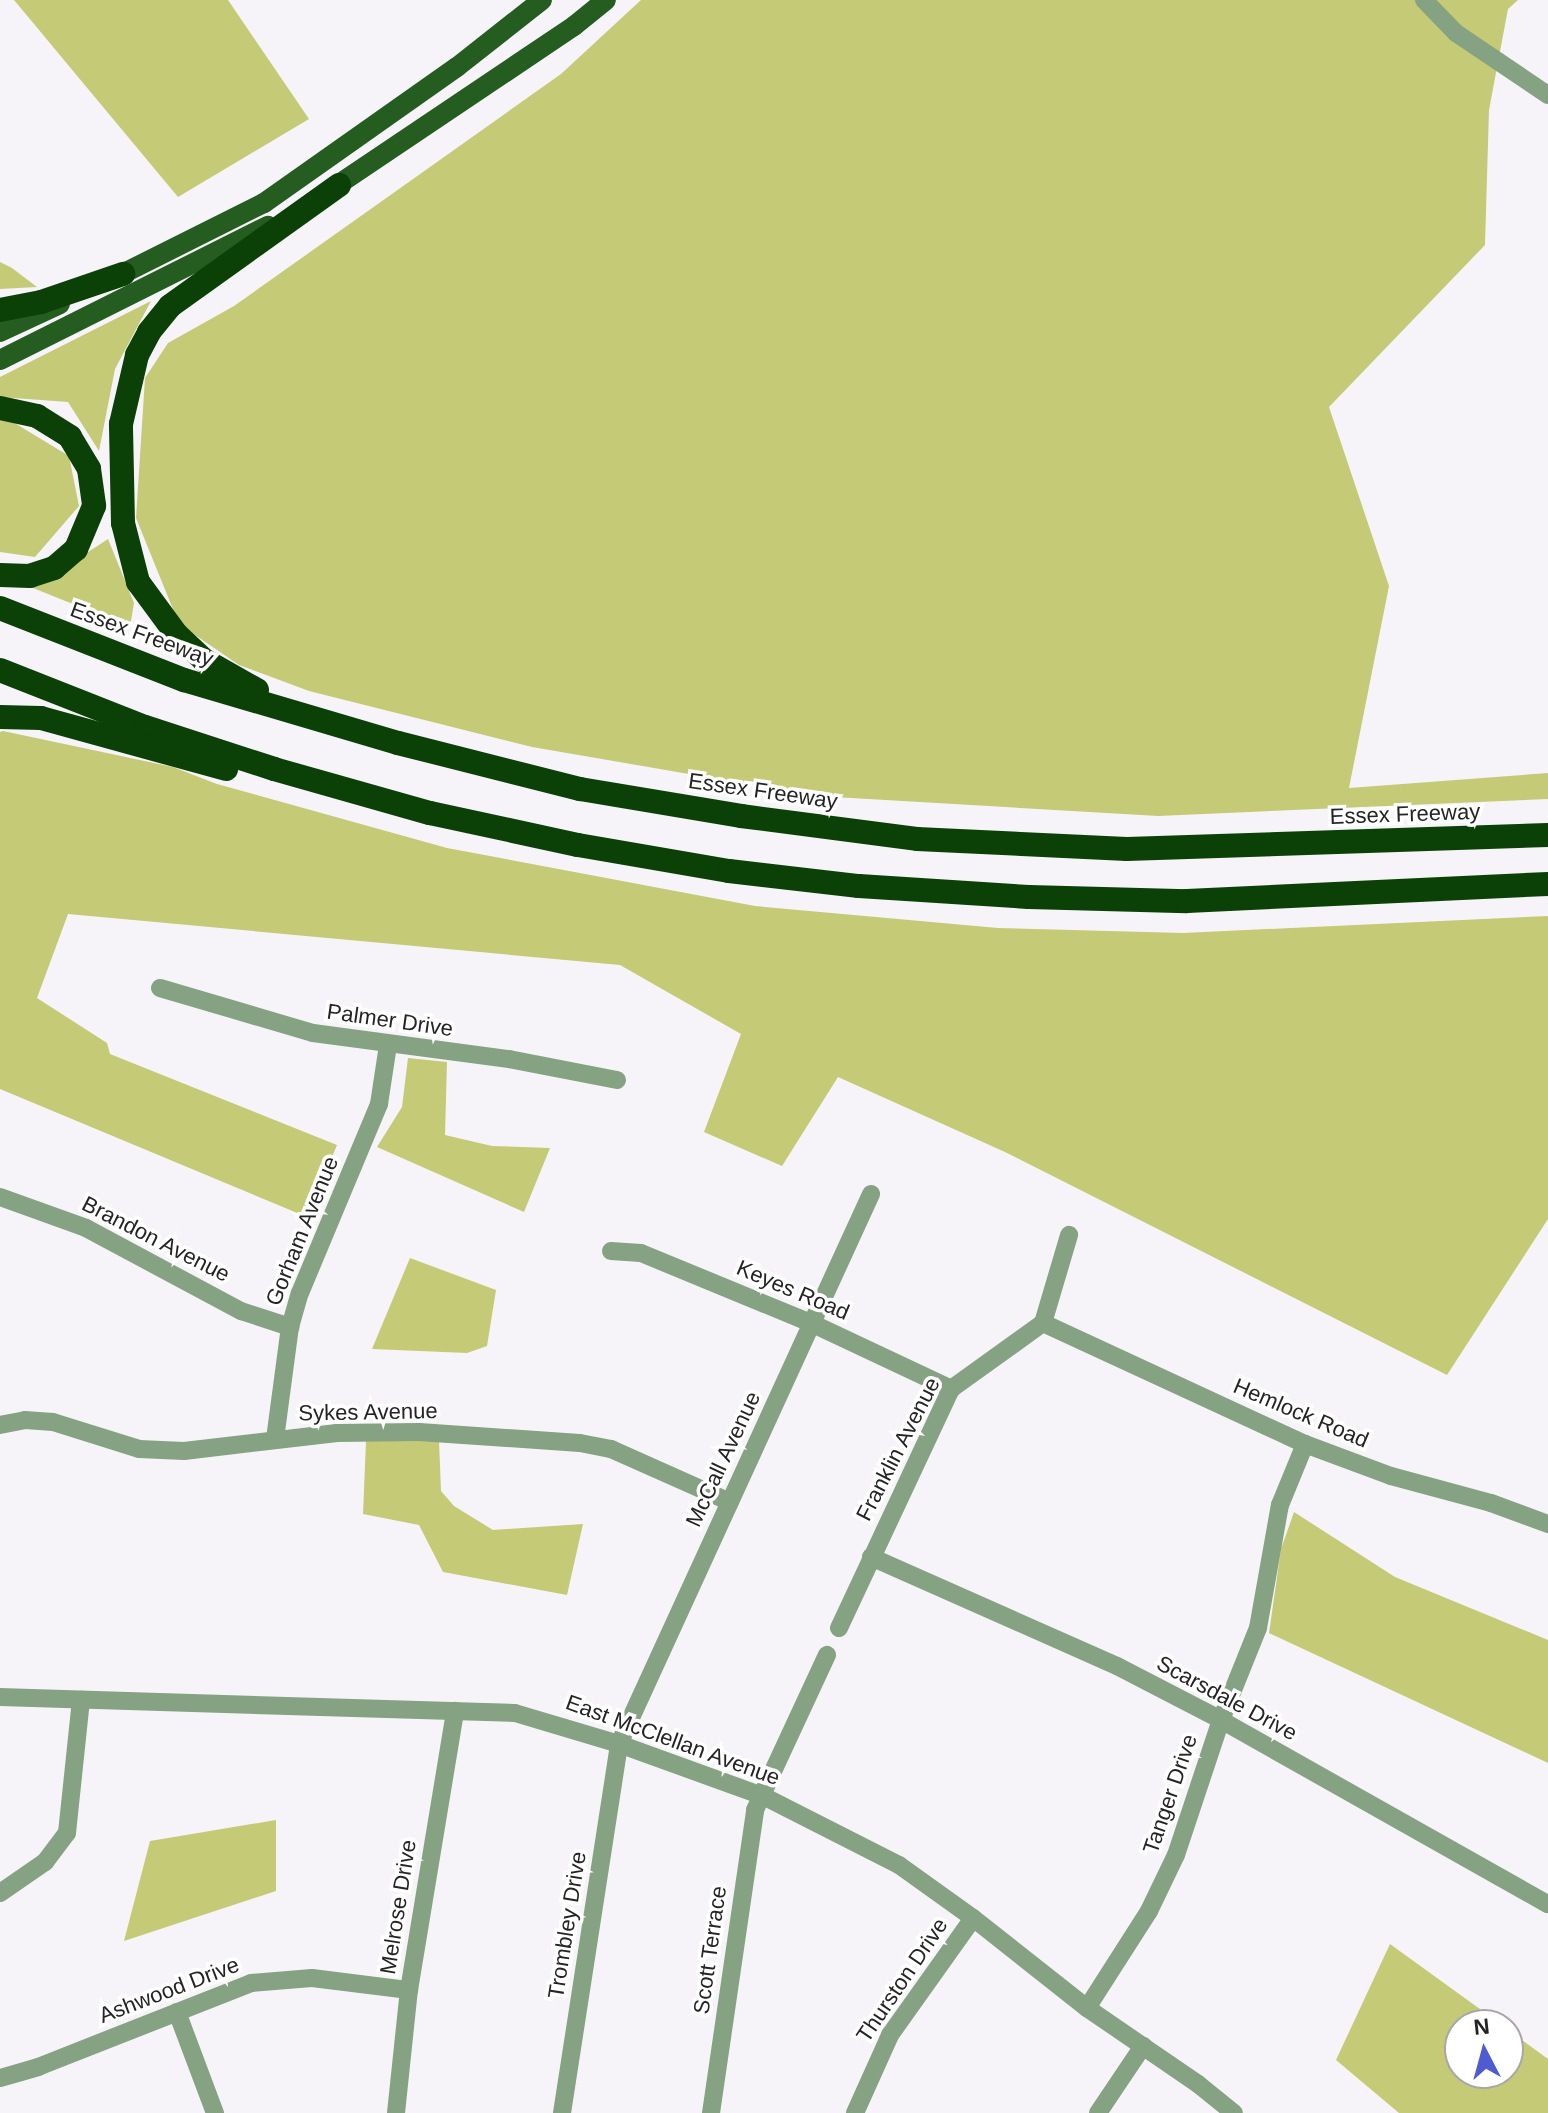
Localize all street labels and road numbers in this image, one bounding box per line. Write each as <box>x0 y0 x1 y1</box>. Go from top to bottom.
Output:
street label: Essex Freeway <box>67 596 217 672</box>
street label: Essex Freeway <box>687 767 839 815</box>
street label: Essex Freeway <box>1329 798 1481 830</box>
street label: Palmer Drive <box>325 998 455 1042</box>
street label: Gorham Avenue <box>260 1152 344 1310</box>
street label: Brandon Avenue <box>77 1190 235 1288</box>
street label: Keyes Road <box>733 1254 853 1326</box>
street label: Franklin Avenue <box>850 1372 946 1526</box>
street label: Hemlock Road <box>1229 1373 1373 1453</box>
street label: McCall Avenue <box>680 1387 766 1531</box>
street label: Sykes Avenue <box>298 1398 438 1426</box>
street label: Scarsdale Drive <box>1152 1650 1302 1746</box>
street label: East McClellan Avenue <box>562 1689 784 1791</box>
street label: Tanger Drive <box>1137 1731 1203 1857</box>
street label: Melrose Drive <box>374 1838 422 1976</box>
street label: Trombley Drive <box>542 1850 592 2000</box>
street label: Scott Terrace <box>688 1884 732 2016</box>
street label: Thurston Drive <box>851 1913 953 2047</box>
street label: Ashwood Drive <box>95 1951 243 2029</box>

